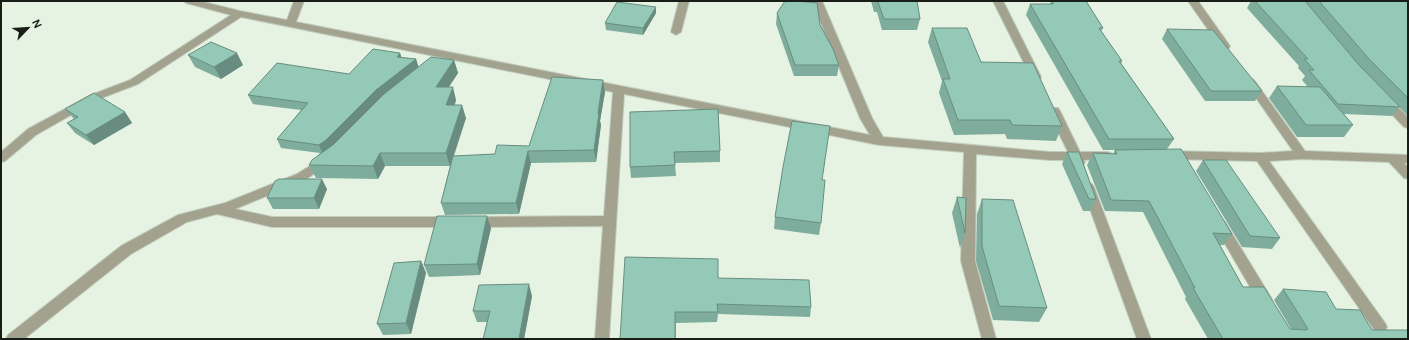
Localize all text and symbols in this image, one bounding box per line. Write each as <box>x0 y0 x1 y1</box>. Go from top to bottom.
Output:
north arrow <box>8 8 48 48</box>
text: N <box>29 17 45 30</box>

